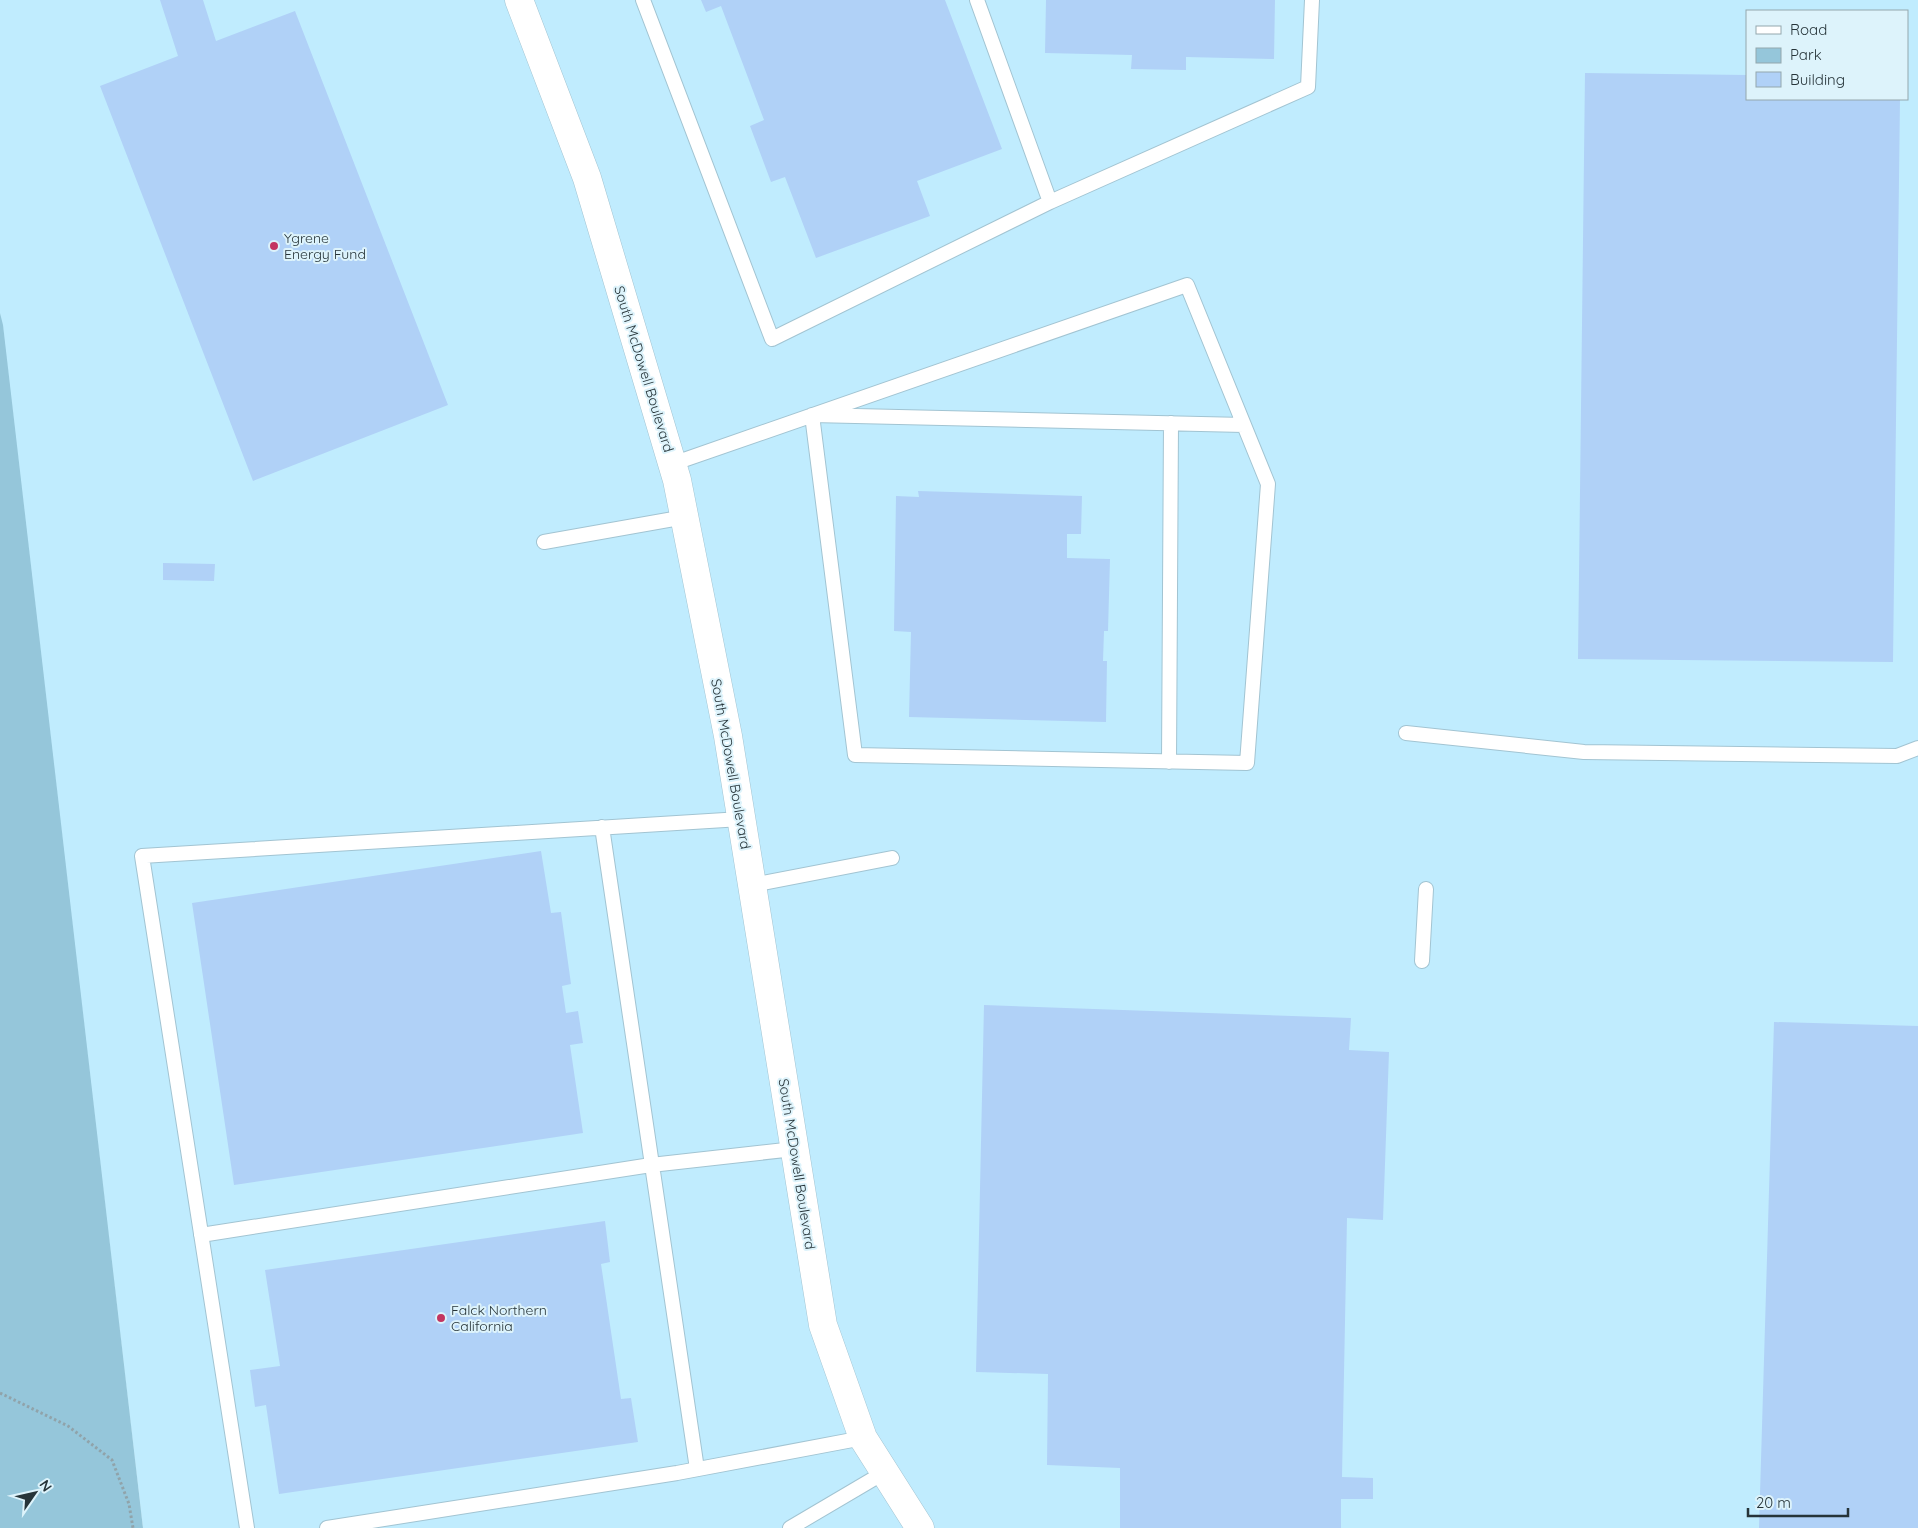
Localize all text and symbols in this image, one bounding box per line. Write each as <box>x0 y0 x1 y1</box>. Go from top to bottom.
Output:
legend <box>1746 10 1908 100</box>
text: Road <box>1790 20 1827 39</box>
text: Park <box>1790 45 1822 64</box>
text: Building <box>1790 70 1845 89</box>
place label: Ygrene Energy Fund <box>284 229 366 263</box>
marker: Ygrene Energy Fund <box>268 240 280 252</box>
street label: South McDowell Boulevard <box>610 284 678 454</box>
street label: South McDowell Boulevard <box>707 677 755 851</box>
street label: South McDowell Boulevard <box>775 1077 819 1251</box>
place label: Falck Northern California <box>451 1301 547 1335</box>
marker: Falck Northern California <box>435 1312 447 1324</box>
north arrow <box>10 1468 60 1518</box>
text: N <box>35 1476 56 1495</box>
scale bar <box>1748 1486 1848 1518</box>
text: 20 m <box>1756 1493 1791 1512</box>

